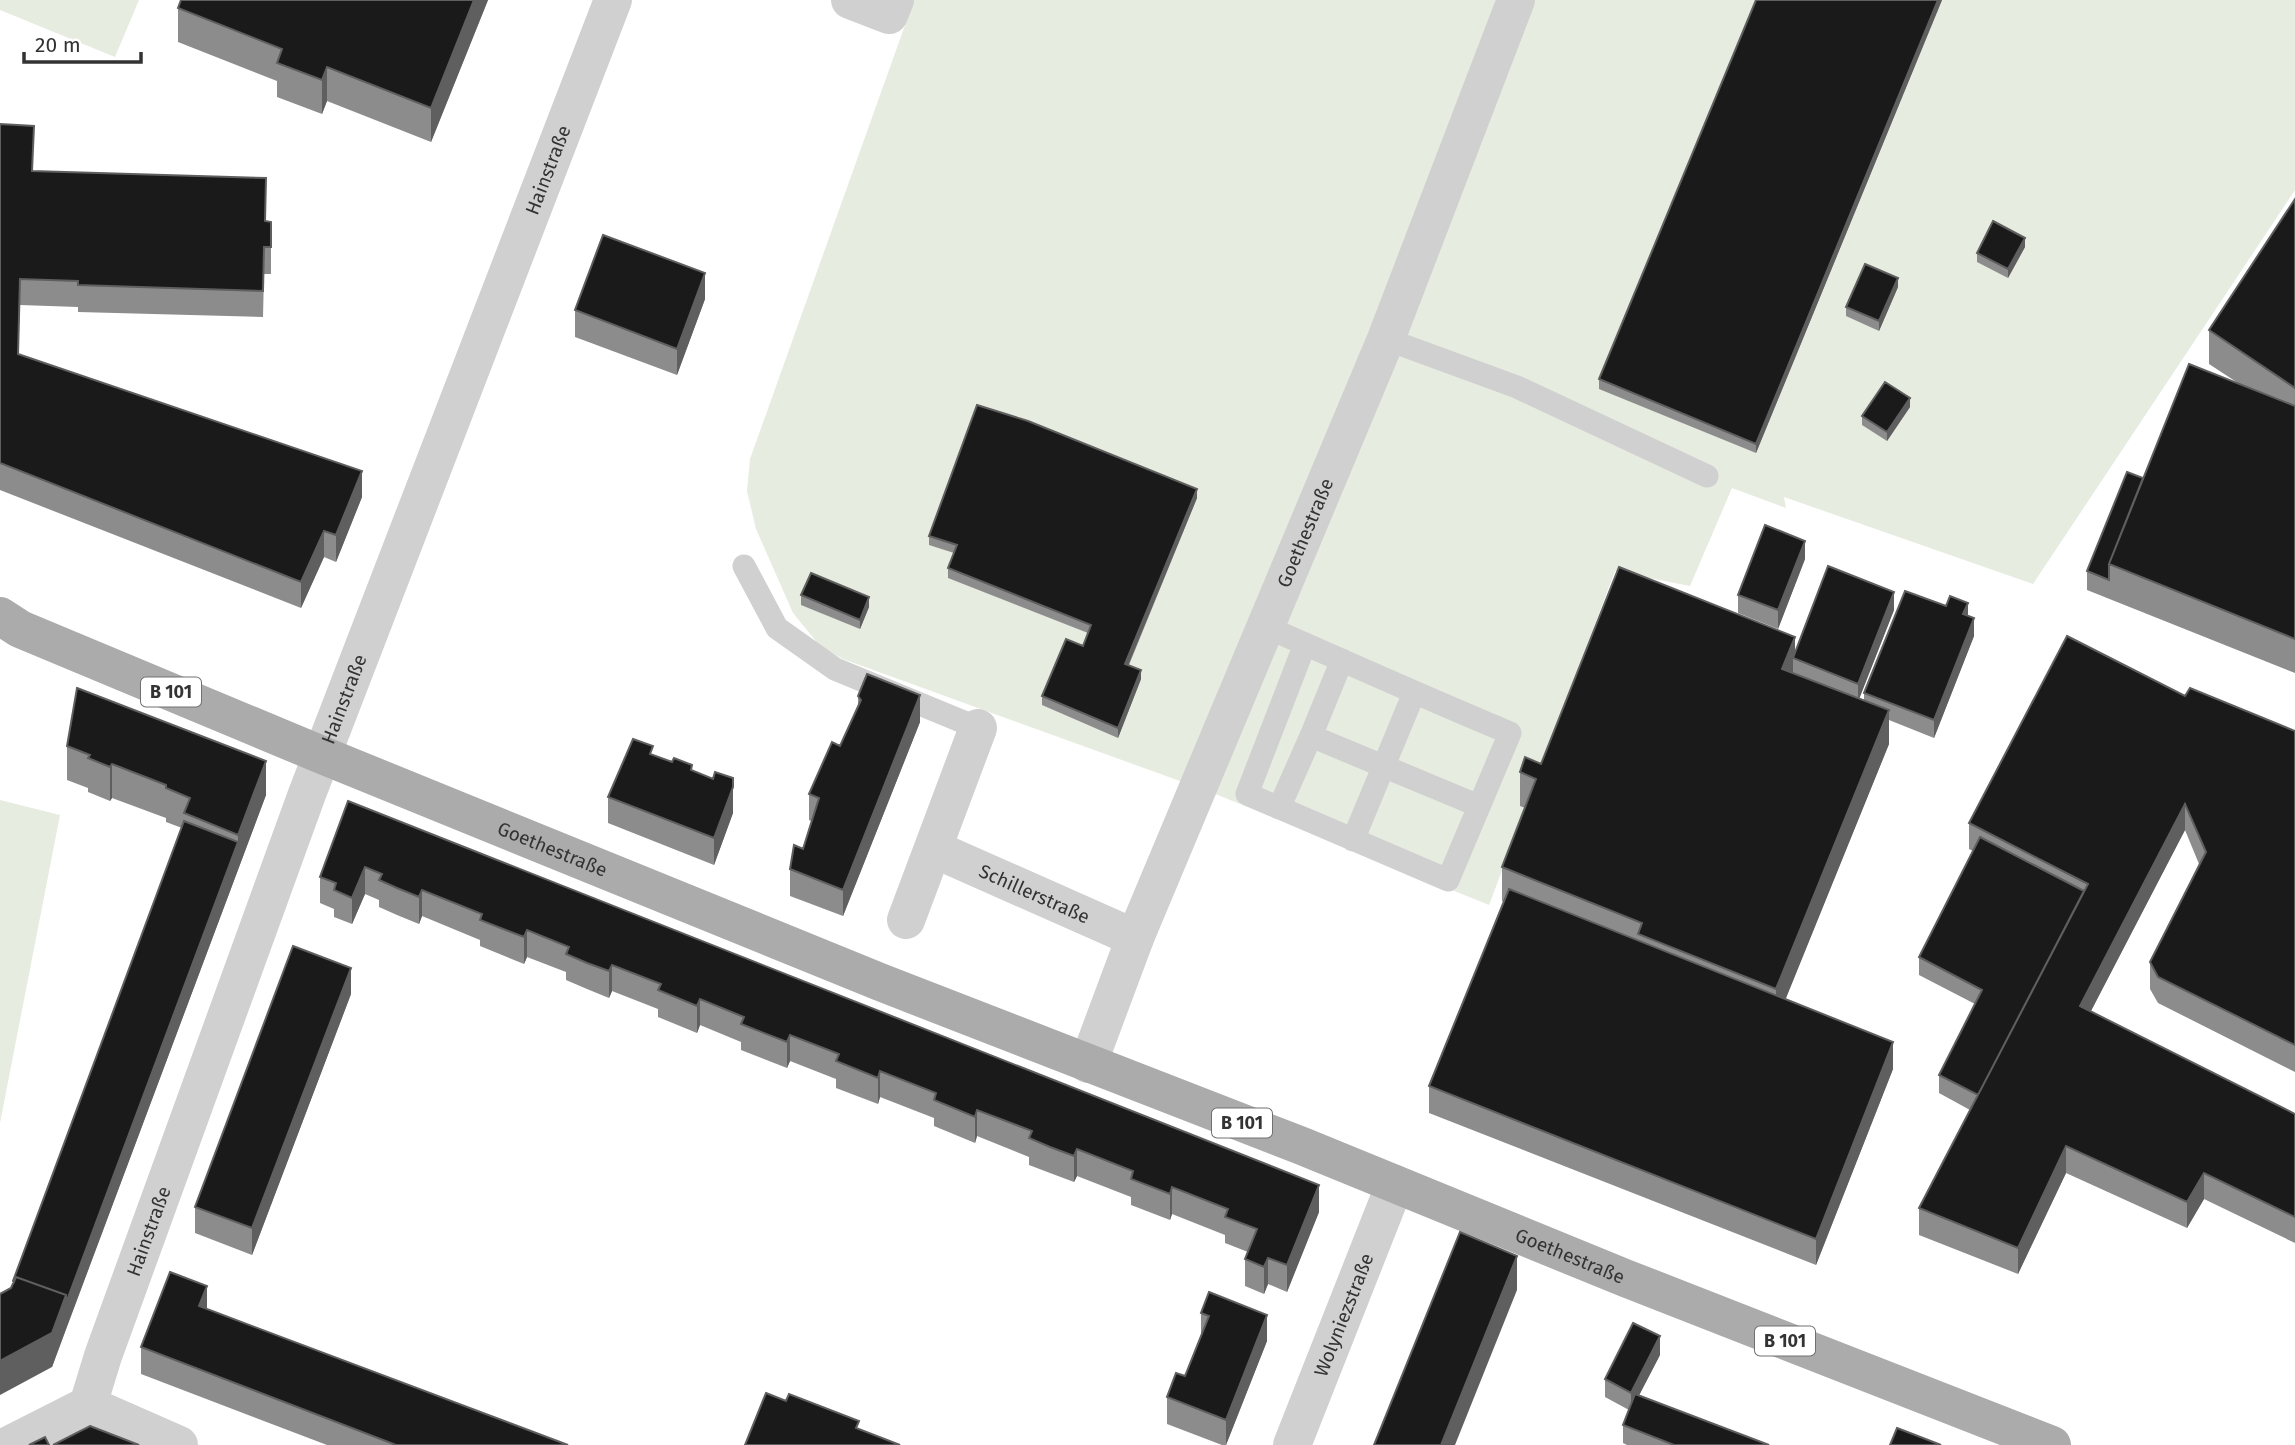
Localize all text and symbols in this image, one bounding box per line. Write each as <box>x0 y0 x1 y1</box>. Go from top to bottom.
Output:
scale bar <box>24 21 142 65</box>
text: 20 m <box>35 32 81 58</box>
street label: Hainstraße <box>520 122 576 218</box>
street label: Goethestraße <box>1272 475 1338 591</box>
street label: Hainstraße <box>316 651 372 747</box>
road number: B 101 <box>141 678 201 706</box>
street label: Goethestraße <box>494 817 611 882</box>
street label: Schillerstraße <box>975 859 1093 929</box>
road number: B 101 <box>1212 1108 1272 1138</box>
street label: Hainstraße <box>122 1183 176 1280</box>
street label: Goethestraße <box>1512 1223 1628 1289</box>
street label: Wolyniezstraße <box>1309 1250 1379 1380</box>
road number: B 101 <box>1755 1326 1815 1356</box>

